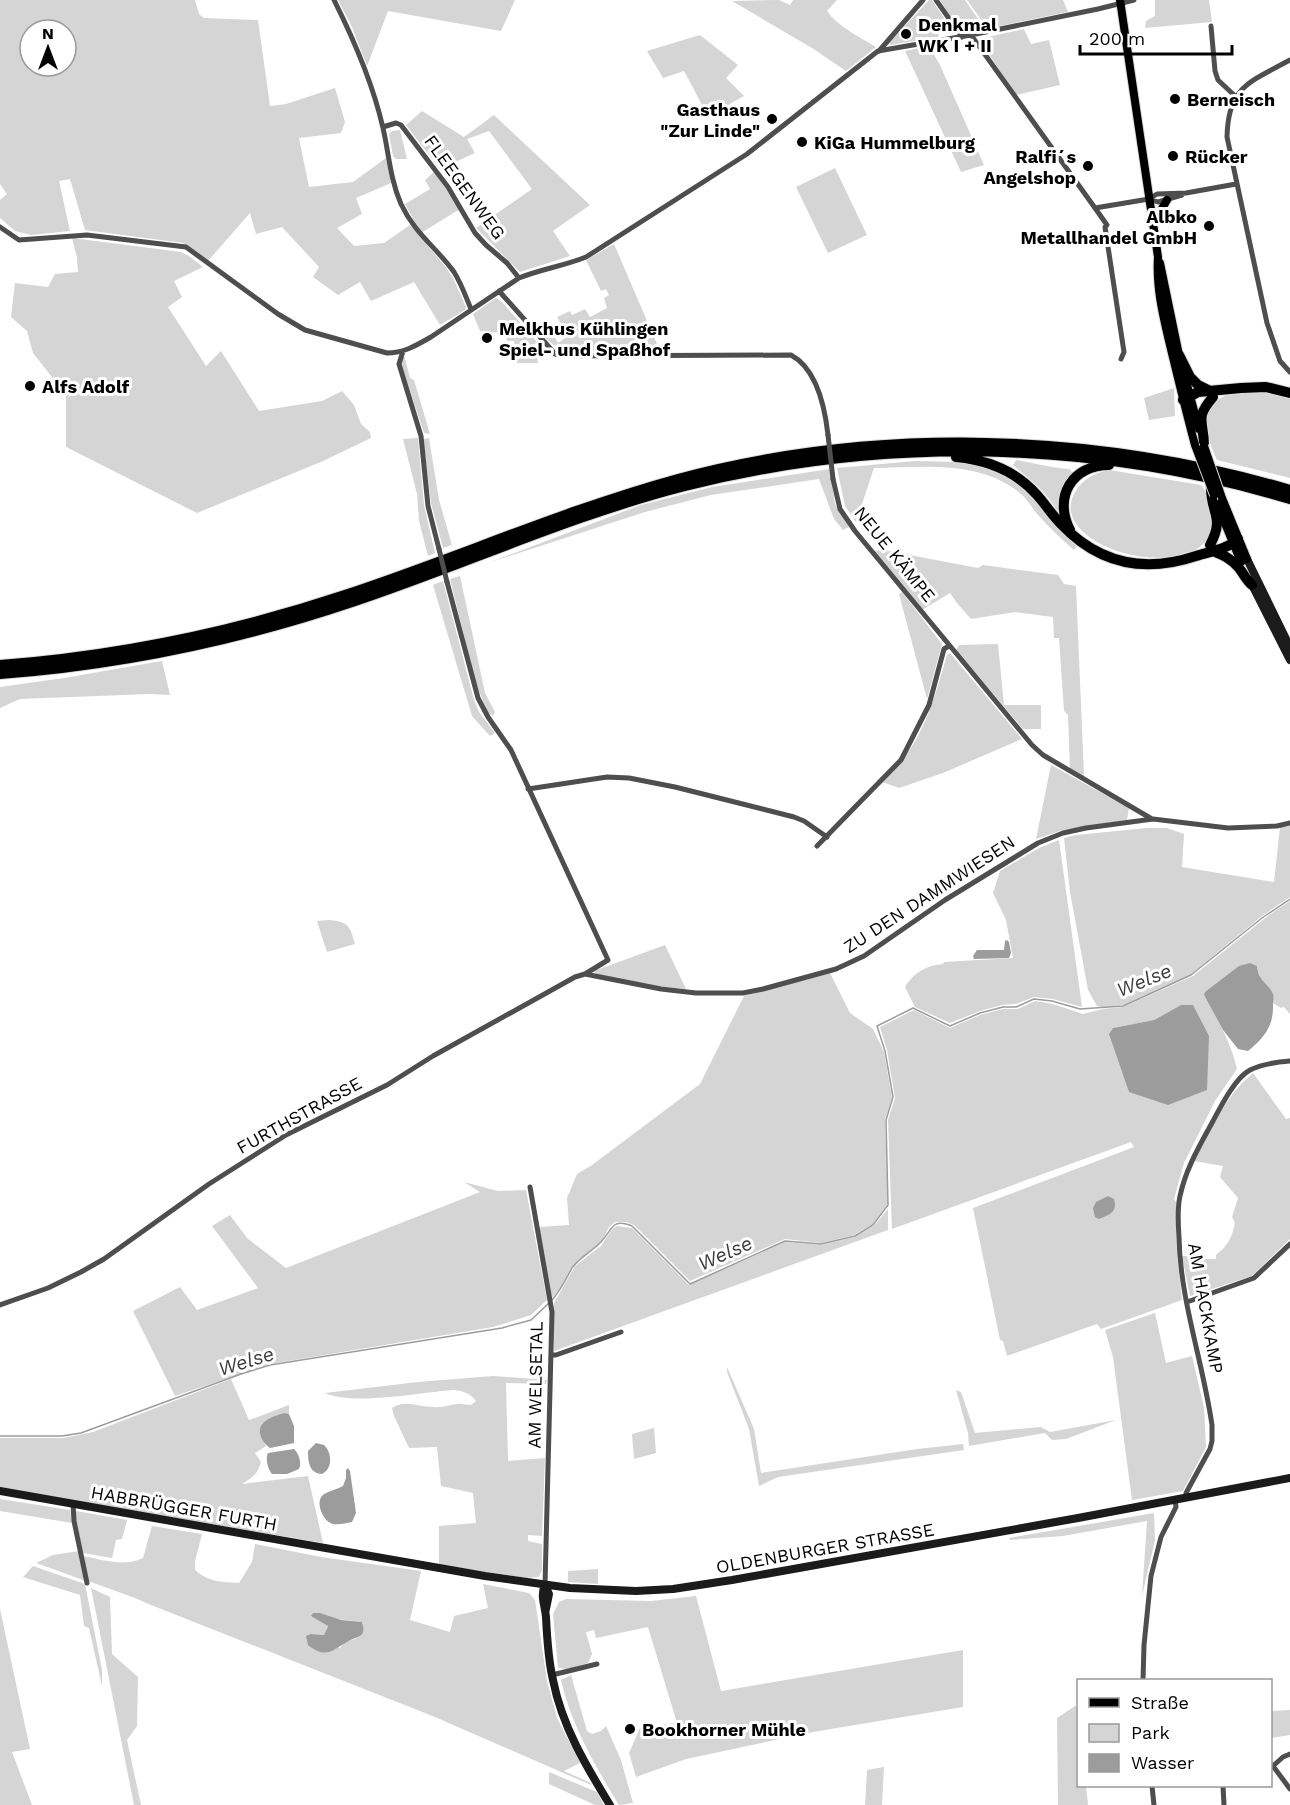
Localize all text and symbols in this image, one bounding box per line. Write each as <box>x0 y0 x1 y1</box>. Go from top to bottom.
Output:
place label: Denkmal WK I + II <box>918 14 997 56</box>
north arrow <box>18 18 78 78</box>
scale bar <box>1080 18 1232 56</box>
text: N <box>42 24 54 43</box>
marker: Denkmal WK I + II <box>899 27 913 41</box>
text: 200 m <box>1089 28 1145 49</box>
place label: Berneisch <box>1187 89 1275 110</box>
marker: Berneisch <box>1168 92 1182 106</box>
place label: Gasthaus "Zur Linde" <box>660 99 760 141</box>
marker: Gasthaus "Zur Linde" <box>765 112 779 126</box>
street label: FLEEGENWEG <box>420 131 510 243</box>
place label: KiGa Hummelburg <box>814 132 976 153</box>
marker: KiGa Hummelburg <box>795 135 809 149</box>
place label: Ralfi´s Angelshop <box>983 146 1076 188</box>
place label: Rücker <box>1185 146 1248 167</box>
marker: Rücker <box>1166 149 1180 163</box>
marker: Ralfi´s Angelshop <box>1081 159 1095 173</box>
place label: Albko Metallhandel GmbH <box>1020 206 1197 248</box>
marker: Albko Metallhandel GmbH <box>1202 219 1216 233</box>
place label: Melkhus Kühlingen Spiel- und Spaßhof <box>499 318 671 360</box>
marker: Melkhus Kühlingen Spiel- und Spaßhof <box>480 331 494 345</box>
place label: Alfs Adolf <box>42 376 130 397</box>
marker: Alfs Adolf <box>23 379 37 393</box>
street label: NEUE KÄMPE <box>850 502 940 606</box>
street label: ZU DEN DAMMWIESEN <box>840 831 1018 957</box>
water label: Welse <box>1113 958 1175 1002</box>
street label: FURTHSTRASSE <box>233 1072 365 1158</box>
water label: Welse <box>694 1230 756 1276</box>
street label: AM HACKKAMP <box>1184 1241 1228 1375</box>
street label: AM WELSETAL <box>523 1321 547 1449</box>
water label: Welse <box>215 1341 277 1381</box>
street label: HABBRÜGGER FURTH <box>89 1481 279 1535</box>
street label: OLDENBURGER STRASSE <box>714 1518 936 1578</box>
legend <box>1077 1679 1272 1787</box>
text: Straße <box>1131 1692 1189 1713</box>
place label: Bookhorner Mühle <box>642 1719 806 1740</box>
marker: Bookhorner Mühle <box>623 1722 637 1736</box>
text: Park <box>1131 1722 1170 1743</box>
text: Wasser <box>1131 1752 1194 1773</box>

